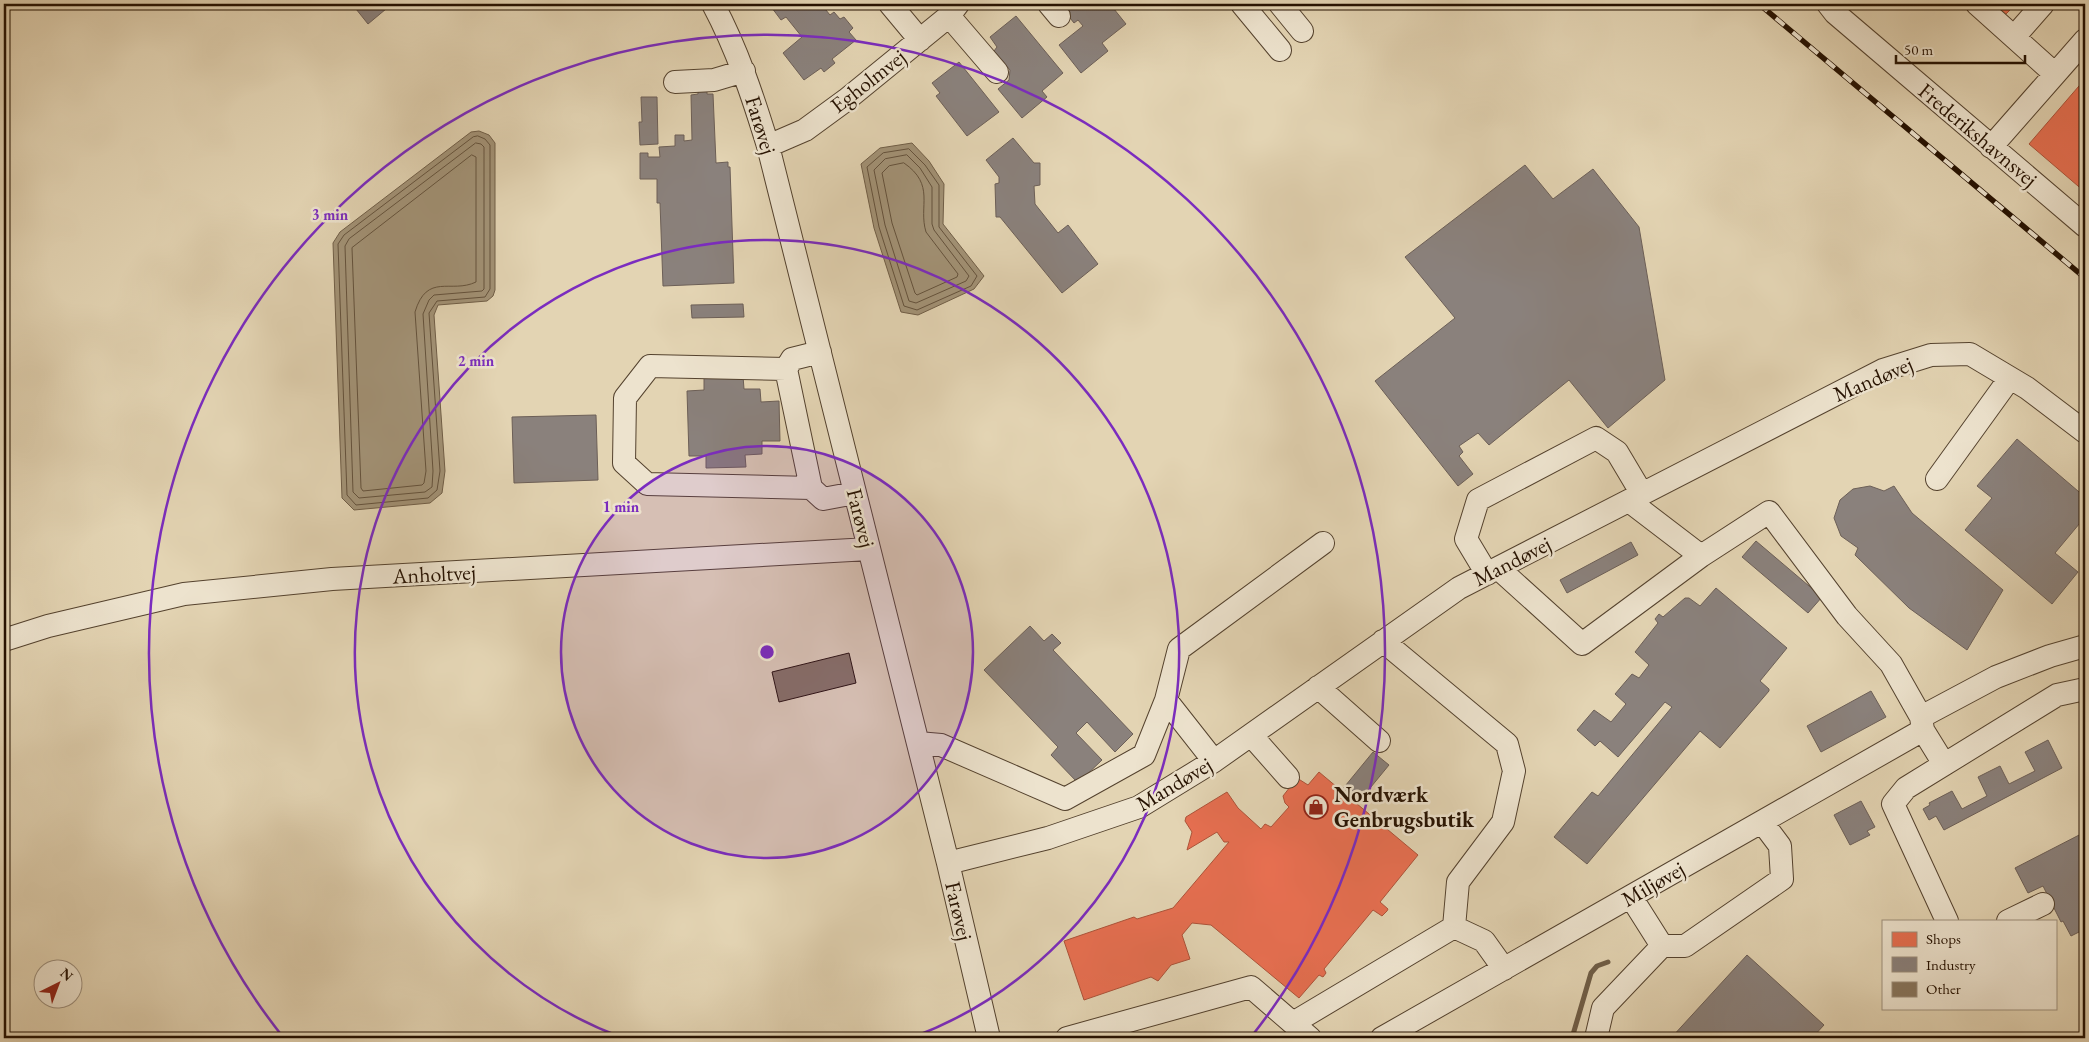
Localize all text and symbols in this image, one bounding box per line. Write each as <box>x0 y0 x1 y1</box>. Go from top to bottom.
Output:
scale bar <box>1896 32 2025 64</box>
text: 50 m <box>1904 40 1933 59</box>
street label: Egholmvej <box>824 42 912 120</box>
street label: Frederikshavnsvej <box>1912 76 2044 194</box>
street label: Farøvej <box>738 92 784 158</box>
text: 3 min <box>312 205 349 224</box>
street label: Mandøvej <box>1829 349 1917 409</box>
text: 2 min <box>458 351 495 370</box>
street label: Farøvej <box>840 486 882 550</box>
text: 1 min <box>603 497 640 516</box>
street label: Mandøvej <box>1468 529 1556 593</box>
street label: Anholtvej <box>391 557 476 591</box>
centre of rings <box>758 643 776 661</box>
street label: Mandøvej <box>1131 750 1217 818</box>
place label: Nordværk Genbrugsbutik <box>1334 780 1475 834</box>
shop icon: Nordværk Genbrugsbutik <box>1303 794 1329 820</box>
street label: Miljøvej <box>1616 854 1690 914</box>
street label: Farøvej <box>938 879 980 943</box>
legend <box>1882 920 2056 1010</box>
text: Shops <box>1926 929 1961 948</box>
text: Industry <box>1926 955 1976 974</box>
north arrow <box>32 960 82 1010</box>
text: N <box>56 964 77 985</box>
text: Other <box>1926 979 1961 998</box>

